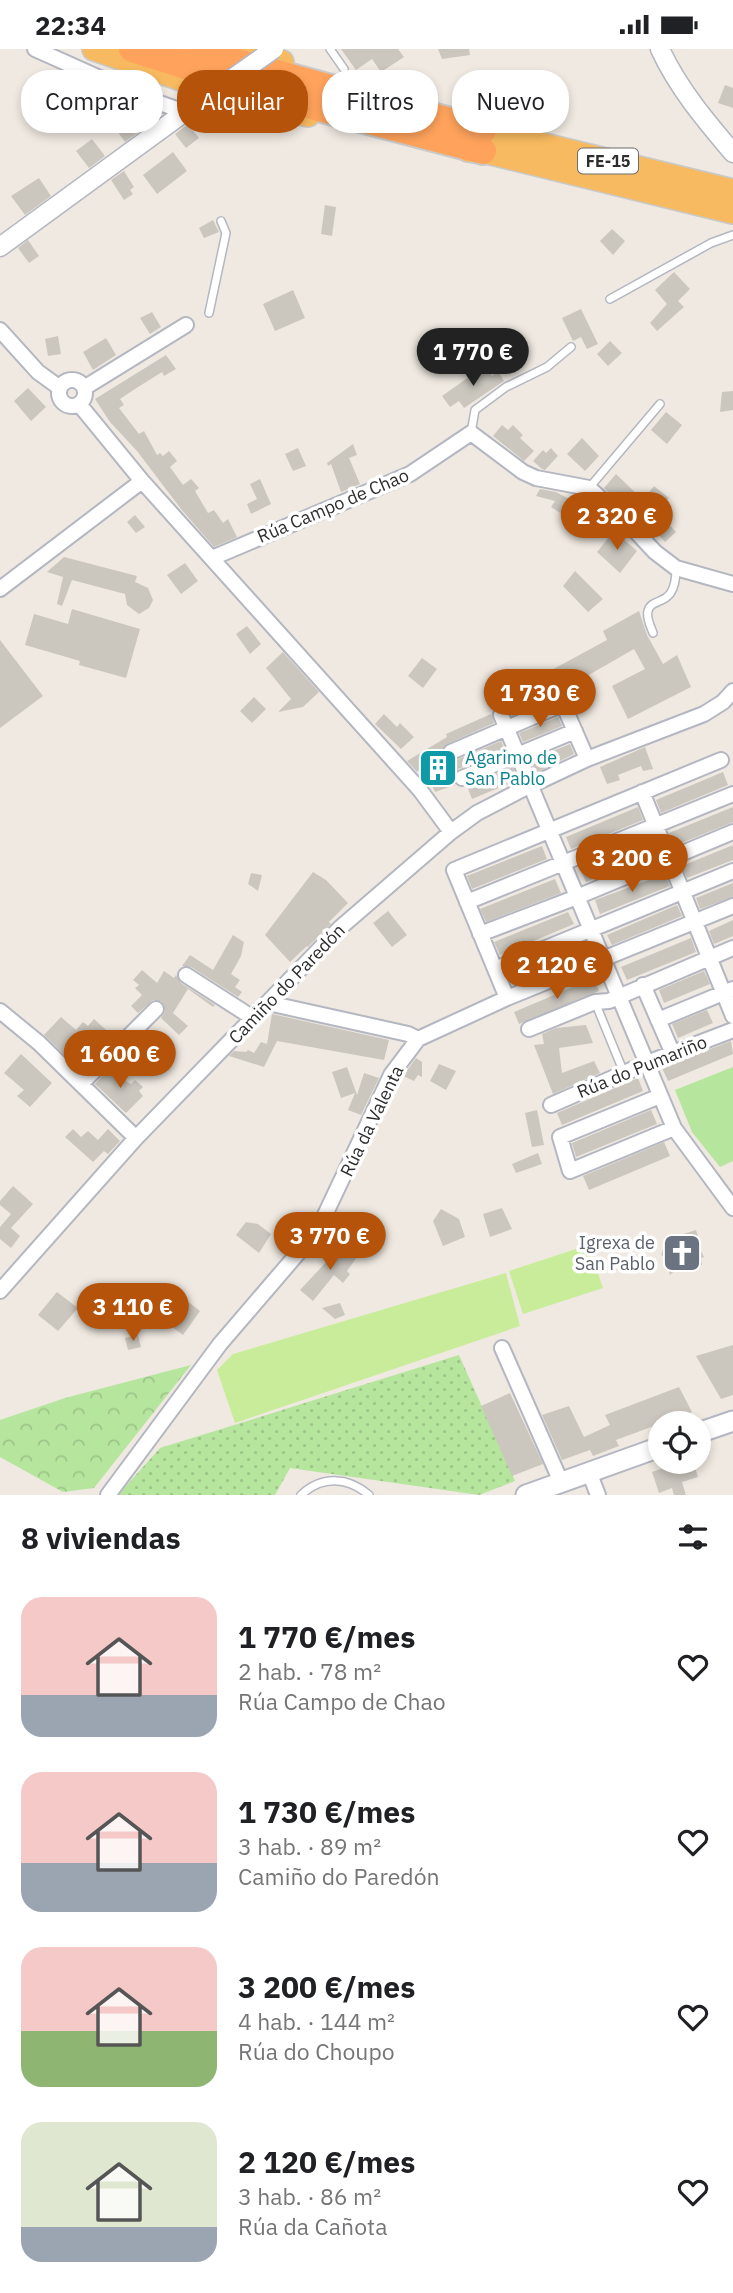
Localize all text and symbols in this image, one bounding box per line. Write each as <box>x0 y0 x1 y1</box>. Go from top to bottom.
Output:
text: 22:34 <box>35 8 106 42</box>
chip: Comprar <box>21 70 163 133</box>
chip: Alquilar <box>177 70 308 133</box>
chip: Filtros <box>322 70 438 133</box>
chip: Nuevo <box>452 70 569 133</box>
road number: FE-15 <box>578 149 638 173</box>
pin: 1 770 € <box>408 329 538 388</box>
text: 1 770 € <box>433 336 513 366</box>
street label: Rúa Campo de Chao <box>253 463 412 548</box>
pin: 2 320 € <box>552 493 682 552</box>
text: 2 320 € <box>577 500 657 530</box>
pin: 1 730 € <box>475 669 605 729</box>
text: 1 730 € <box>500 677 580 707</box>
place label: Agarimo de San Pablo <box>465 746 557 790</box>
building icon: Agarimo de San Pablo <box>417 747 459 789</box>
pin: 3 200 € <box>567 835 697 894</box>
text: 3 200 € <box>592 842 672 872</box>
street label: Camiño do Paredón <box>224 919 350 1048</box>
pin: 2 120 € <box>492 941 622 1001</box>
text: 2 120 € <box>517 949 597 979</box>
street label: Rúa do Pumariño <box>573 1030 710 1103</box>
pin: 1 600 € <box>55 1031 185 1090</box>
text: 1 600 € <box>80 1038 160 1068</box>
street label: Rúa da Valenta <box>335 1061 409 1180</box>
pin: 3 770 € <box>265 1213 395 1272</box>
text: 3 770 € <box>290 1220 370 1250</box>
place label: Igrexa de San Pablo <box>575 1231 655 1275</box>
church icon: Igrexa de San Pablo <box>661 1232 703 1274</box>
pin: 3 110 € <box>68 1283 198 1343</box>
text: 3 110 € <box>93 1291 173 1321</box>
map controls <box>648 1411 711 1474</box>
button: locate <box>648 1411 711 1474</box>
text: 8 viviendas <box>21 1518 181 1557</box>
icon: filters <box>674 1518 712 1556</box>
text: 1 770 €/mes <box>238 1617 415 1656</box>
icon: home <box>77 1625 161 1709</box>
icon: heart <box>674 1648 712 1686</box>
text: 2 hab. · 78 m² <box>238 1656 381 1686</box>
text: Rúa Campo de Chao <box>238 1686 446 1716</box>
text: 1 730 €/mes <box>238 1792 415 1831</box>
icon: home <box>77 1800 161 1884</box>
icon: heart <box>674 1823 712 1861</box>
text: 3 hab. · 89 m² <box>238 1831 381 1861</box>
text: Camiño do Paredón <box>238 1861 440 1891</box>
text: 3 200 €/mes <box>238 1967 415 2006</box>
icon: home <box>77 1975 161 2059</box>
icon: heart <box>674 1998 712 2036</box>
text: 4 hab. · 144 m² <box>238 2006 395 2036</box>
text: Rúa do Choupo <box>238 2036 395 2066</box>
text: 2 120 €/mes <box>238 2142 415 2181</box>
icon: home <box>77 2150 161 2234</box>
icon: heart <box>674 2173 712 2211</box>
text: 3 hab. · 86 m² <box>238 2181 381 2211</box>
text: Rúa da Cañota <box>238 2211 387 2241</box>

